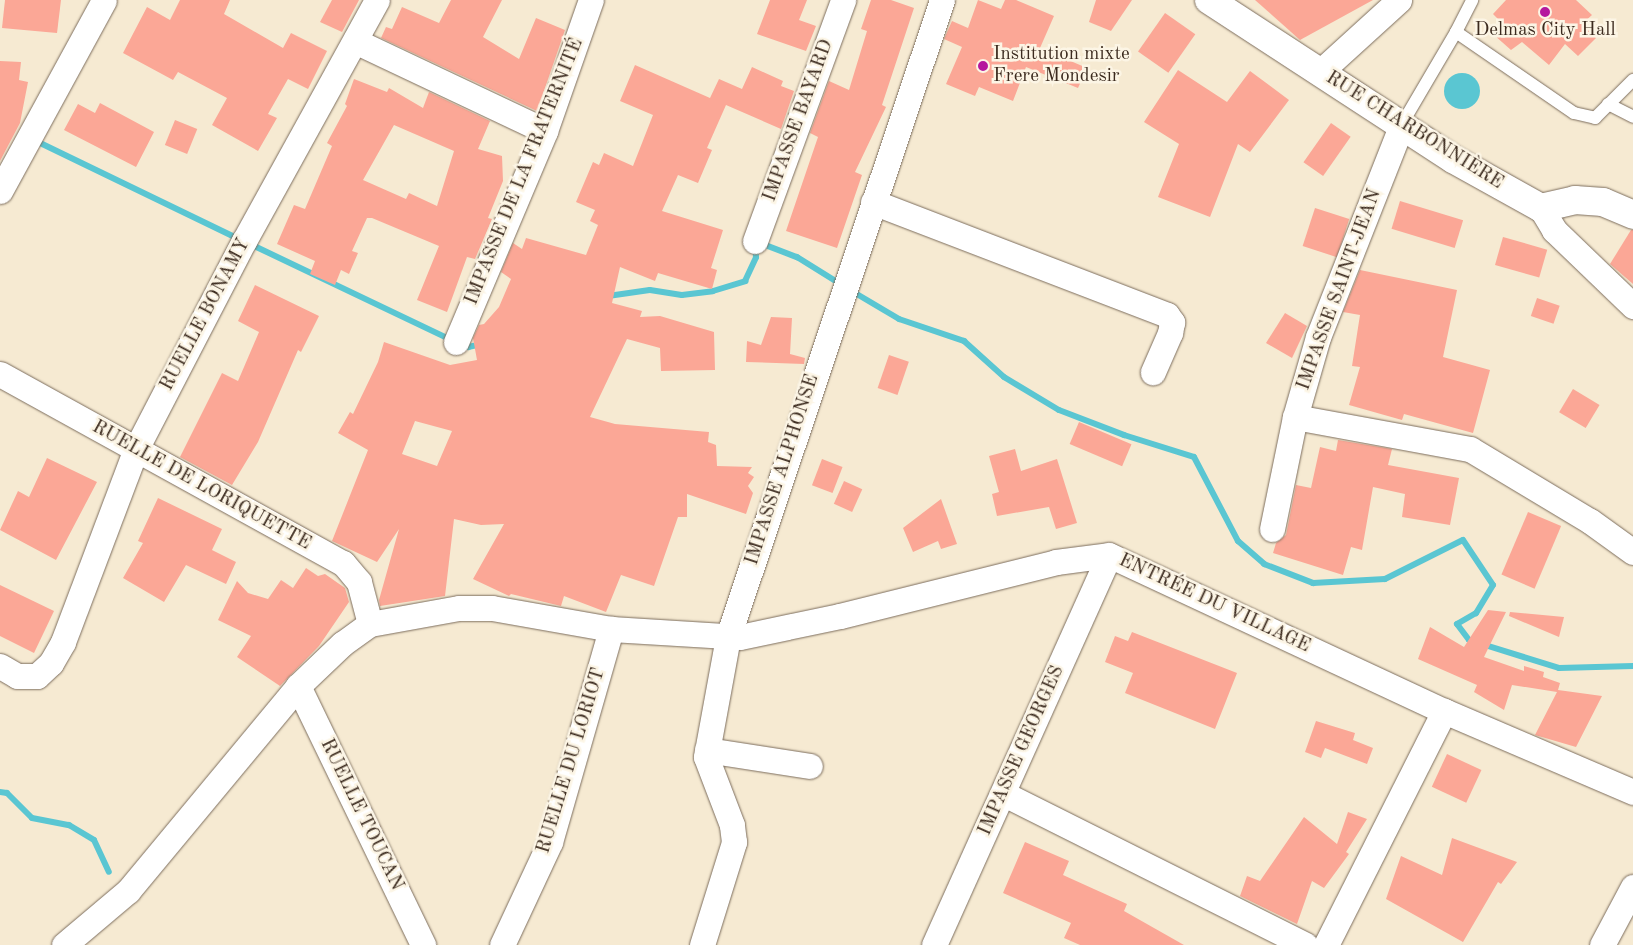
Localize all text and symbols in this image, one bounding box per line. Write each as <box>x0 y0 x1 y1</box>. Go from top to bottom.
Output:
marker: Delmas City Hall <box>1539 6 1551 18</box>
place label: Delmas City Hall <box>1474 20 1616 42</box>
street label: IMPASSE DE LA FRATERNITÉ <box>461 35 589 309</box>
street label: IMPASSE BAYARD <box>759 37 839 205</box>
place label: Institution mixte Frere Mondesir <box>993 44 1130 88</box>
marker: Institution mixte Frere Mondesir <box>977 60 989 72</box>
street label: RUE CHARBONNIÈRE <box>1321 67 1507 195</box>
street label: IMPASSE SAINT-JEAN <box>1293 186 1387 394</box>
street label: RUELLE BONAMY <box>156 235 256 395</box>
street label: IMPASSE ALPHONSE <box>741 372 825 568</box>
street label: RUELLE DE LORIQUETTE <box>88 416 314 556</box>
street label: ENTRÉE DU VILLAGE <box>1115 550 1313 658</box>
street label: IMPASSE GEORGES <box>974 662 1070 840</box>
street label: RUELLE DU LORIOT <box>533 665 611 857</box>
street label: RUELLE TOUCAN <box>314 735 408 895</box>

